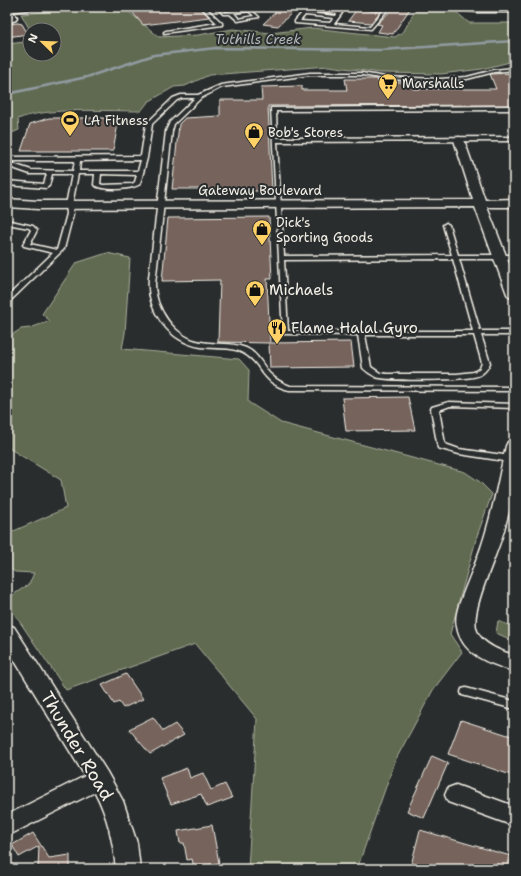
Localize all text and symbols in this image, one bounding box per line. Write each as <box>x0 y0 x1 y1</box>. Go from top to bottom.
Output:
north arrow <box>22 22 62 62</box>
text: N <box>25 31 42 45</box>
water label: Tuthills Creek <box>215 31 301 48</box>
supermarket icon: Marshalls <box>377 72 399 100</box>
place label: Marshalls <box>402 75 464 92</box>
sports icon: LA Fitness <box>59 109 81 137</box>
place label: LA Fitness <box>84 112 148 129</box>
shop icon: Bob's Stores <box>243 121 265 149</box>
place label: Bob's Stores <box>268 124 343 141</box>
street label: Gateway Boulevard <box>198 182 322 199</box>
place label: Dick's Sporting Goods <box>276 214 373 246</box>
shop icon: Dick's Sporting Goods <box>251 218 273 246</box>
shop icon: Michaels <box>244 279 266 307</box>
place label: Michaels <box>269 280 334 300</box>
restaurant icon: Flame Halal Gyro <box>266 317 288 345</box>
place label: Flame Halal Gyro <box>291 318 418 338</box>
street label: Thunder Road <box>35 687 119 805</box>

